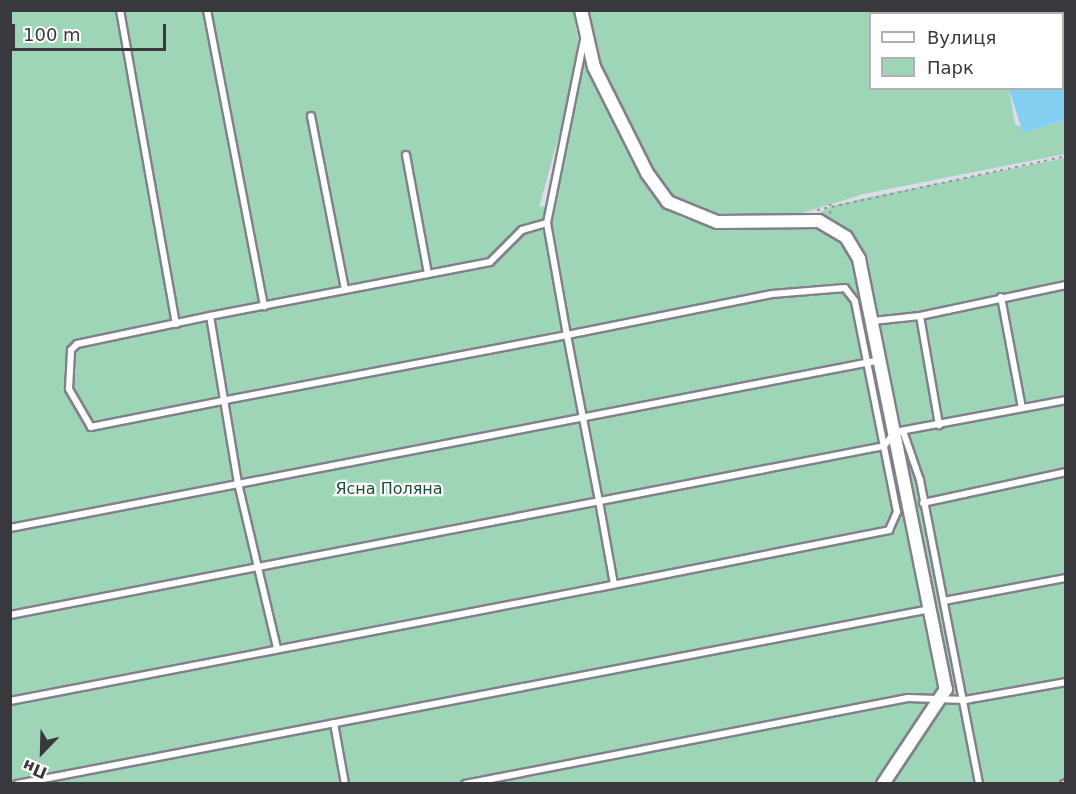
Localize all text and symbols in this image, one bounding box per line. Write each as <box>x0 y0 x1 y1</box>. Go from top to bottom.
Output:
scale bar <box>15 12 170 50</box>
legend <box>869 12 1064 90</box>
text: 100 m <box>23 24 81 45</box>
text: Вулиця <box>927 27 996 48</box>
text: Парк <box>927 57 974 78</box>
park label: Ясна Поляна <box>335 479 443 499</box>
north arrow <box>12 722 72 782</box>
text: Пн <box>20 756 50 783</box>

